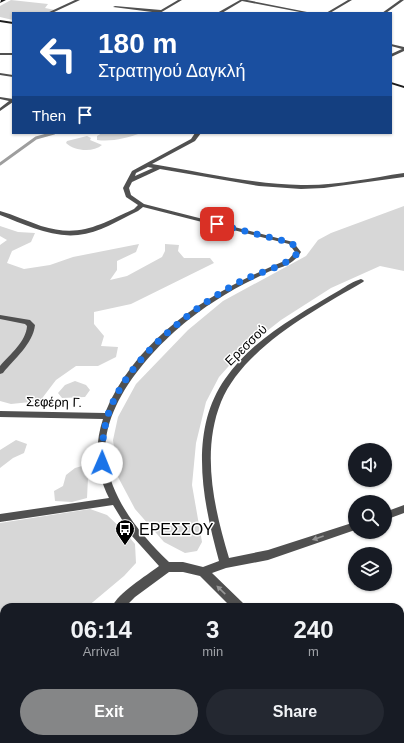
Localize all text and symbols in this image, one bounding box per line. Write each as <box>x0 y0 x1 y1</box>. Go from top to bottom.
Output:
icon: left <box>32 28 84 80</box>
text: 180 m <box>98 28 177 59</box>
text: Στρατηγού Δαγκλή <box>98 61 245 81</box>
icon: arrive <box>74 104 96 126</box>
text: Then <box>32 107 66 124</box>
pin <box>200 207 234 241</box>
icon: arrive <box>206 213 228 235</box>
street label: Ερεσσού <box>222 321 270 369</box>
street label: Σεφέρη Γ. <box>26 394 82 410</box>
position arrow <box>81 442 123 484</box>
map controls <box>348 443 392 591</box>
button: sound <box>348 443 392 487</box>
button: search <box>348 495 392 539</box>
bus stop icon: ΕΡΕΣΣΟΥ <box>114 518 136 546</box>
place label: ΕΡΕΣΣΟΥ <box>139 521 214 538</box>
one-way arrow <box>312 536 324 542</box>
button: layers <box>348 547 392 591</box>
one-way arrow <box>216 585 226 594</box>
text: 06:14 <box>70 616 132 643</box>
text: 3 <box>206 616 219 643</box>
text: 240 <box>294 616 334 643</box>
text: Arrival <box>83 644 120 659</box>
text: min <box>202 644 223 659</box>
text: m <box>308 644 319 659</box>
button: Exit <box>20 689 198 735</box>
button: Share <box>206 689 384 735</box>

